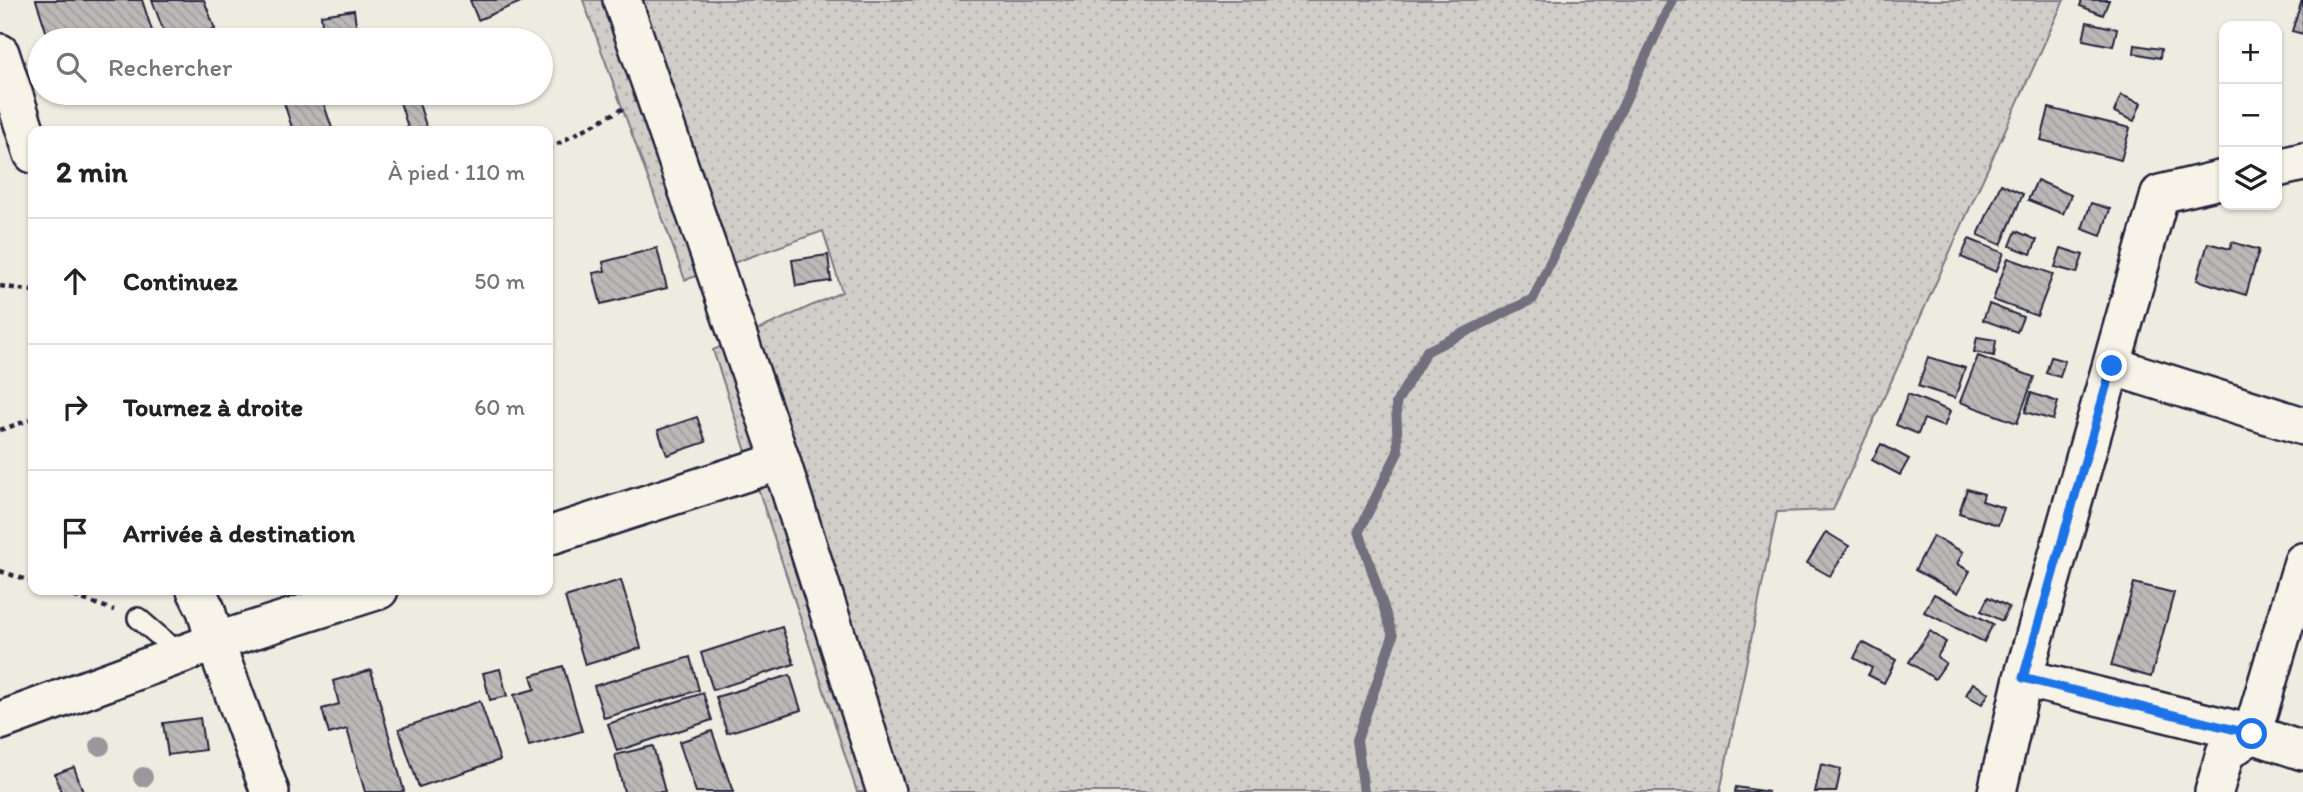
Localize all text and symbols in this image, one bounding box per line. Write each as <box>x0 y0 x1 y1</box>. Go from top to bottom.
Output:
map controls <box>2219 21 2282 210</box>
button: + <box>2219 21 2282 84</box>
search box <box>28 28 553 105</box>
icon: search <box>52 48 90 86</box>
text: Rechercher <box>108 51 232 83</box>
button: − <box>2219 84 2282 147</box>
button: layers <box>2219 147 2282 210</box>
text: 2 min <box>56 153 127 190</box>
text: À pied · 110 m <box>388 158 525 186</box>
icon: ahead <box>56 262 94 300</box>
text: Continuez <box>123 265 238 297</box>
text: 50 m <box>474 267 525 295</box>
route end <box>2096 350 2127 381</box>
icon: right <box>56 388 94 426</box>
text: Tournez à droite <box>123 391 303 423</box>
text: 60 m <box>474 393 525 421</box>
icon: arrive <box>56 514 94 552</box>
text: Arrivée à destination <box>123 517 355 549</box>
route start <box>2236 718 2267 749</box>

